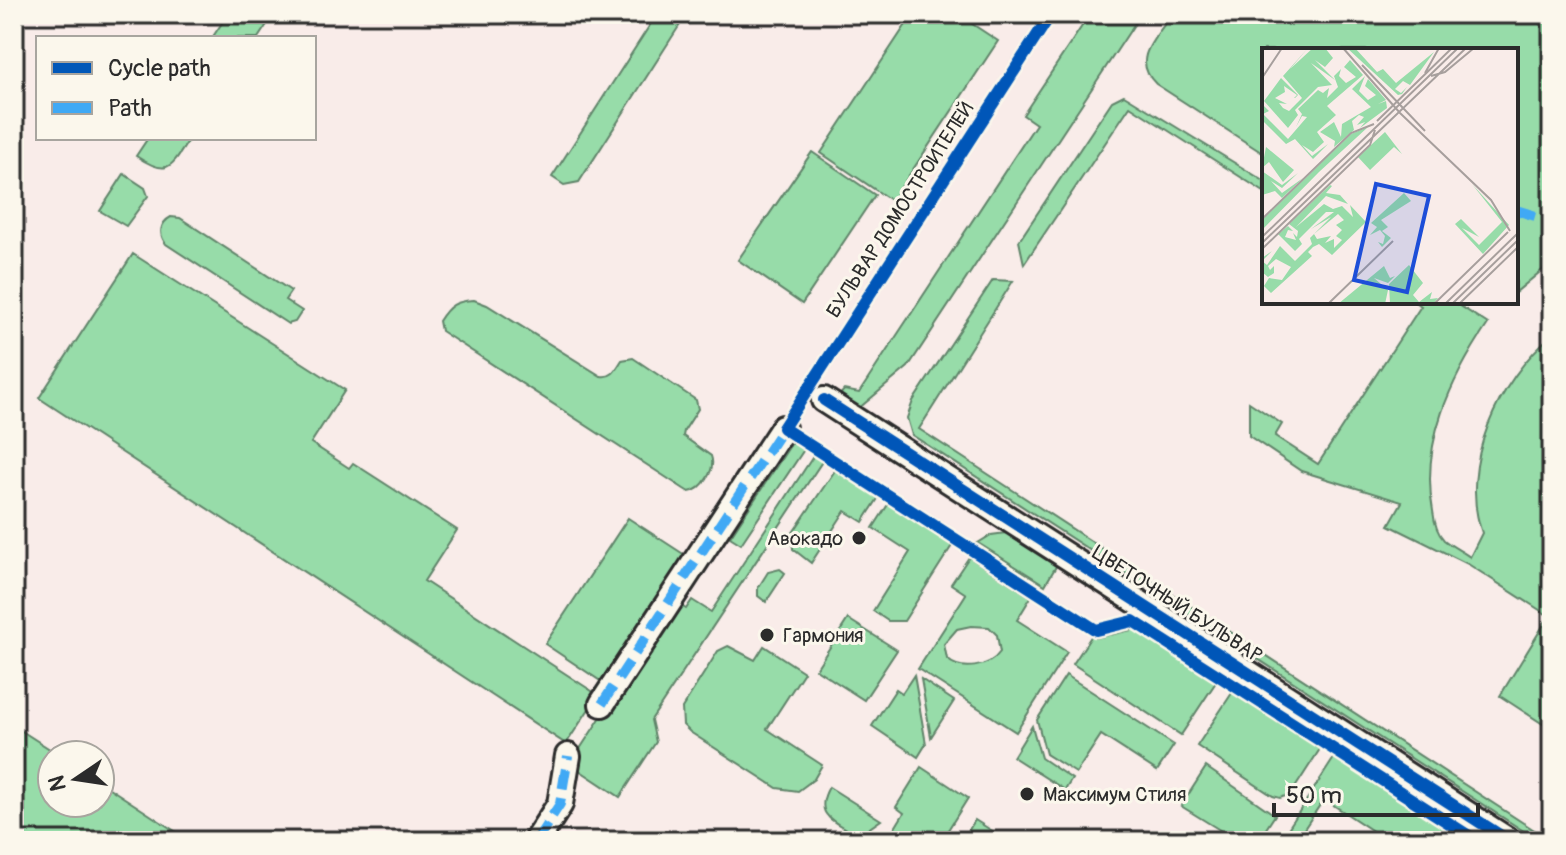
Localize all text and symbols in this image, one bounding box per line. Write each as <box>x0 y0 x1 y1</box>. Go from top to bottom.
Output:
legend <box>36 36 316 140</box>
inset map <box>1262 48 1518 304</box>
text: Cycle path <box>108 54 211 83</box>
text: Path <box>108 94 152 123</box>
street label: БУЛЬВАР ДОМОСТРОИТЕЛЕЙ <box>821 97 979 323</box>
place label: Авокадо <box>767 526 843 551</box>
marker: Авокадо <box>850 529 868 547</box>
street label: ЦВЕТОЧНЫЙ БУЛЬВАР <box>1087 540 1267 668</box>
place label: Гармония <box>783 623 864 648</box>
marker: Гармония <box>758 626 776 644</box>
north arrow <box>36 739 116 819</box>
scale bar <box>1274 767 1478 817</box>
text: N <box>42 773 73 794</box>
text: 50 m <box>1286 781 1342 810</box>
place label: Максимум Стиля <box>1043 782 1187 807</box>
marker: Максимум Стиля <box>1018 785 1036 803</box>

